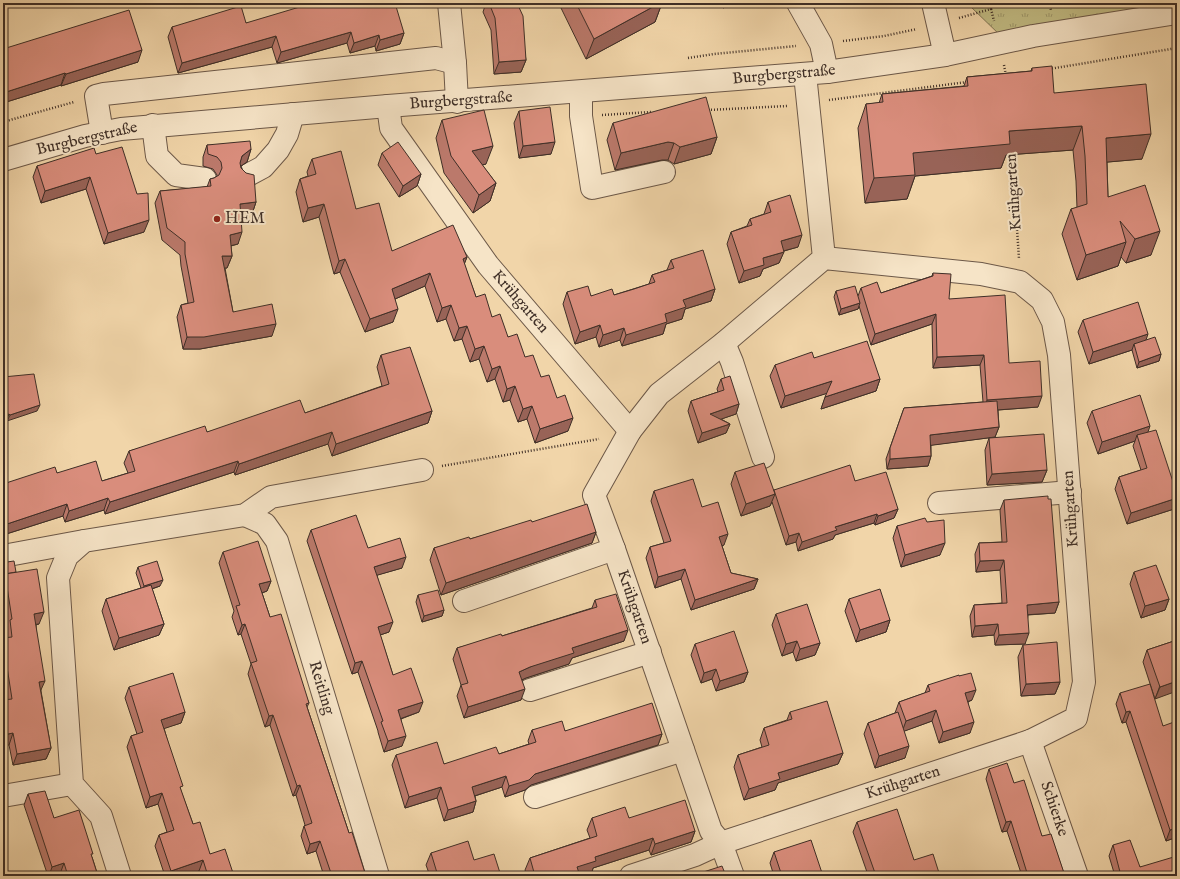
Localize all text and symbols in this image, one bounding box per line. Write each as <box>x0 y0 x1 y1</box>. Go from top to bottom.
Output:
street label: Burgbergstraße <box>732 61 836 89</box>
street label: Burgbergstraße <box>409 87 513 115</box>
street label: Burgbergstraße <box>34 118 140 160</box>
street label: Krühgarten <box>1001 152 1027 231</box>
place label: HEM <box>225 209 265 229</box>
marker: HEM <box>212 214 222 224</box>
street label: Krühgarten <box>487 266 553 338</box>
street label: Krühgarten <box>1058 469 1084 548</box>
street label: Krühgarten <box>612 567 656 647</box>
street label: Reitling <box>303 659 339 718</box>
street label: Krühgarten <box>863 761 943 804</box>
street label: Schierke <box>1035 779 1073 839</box>

